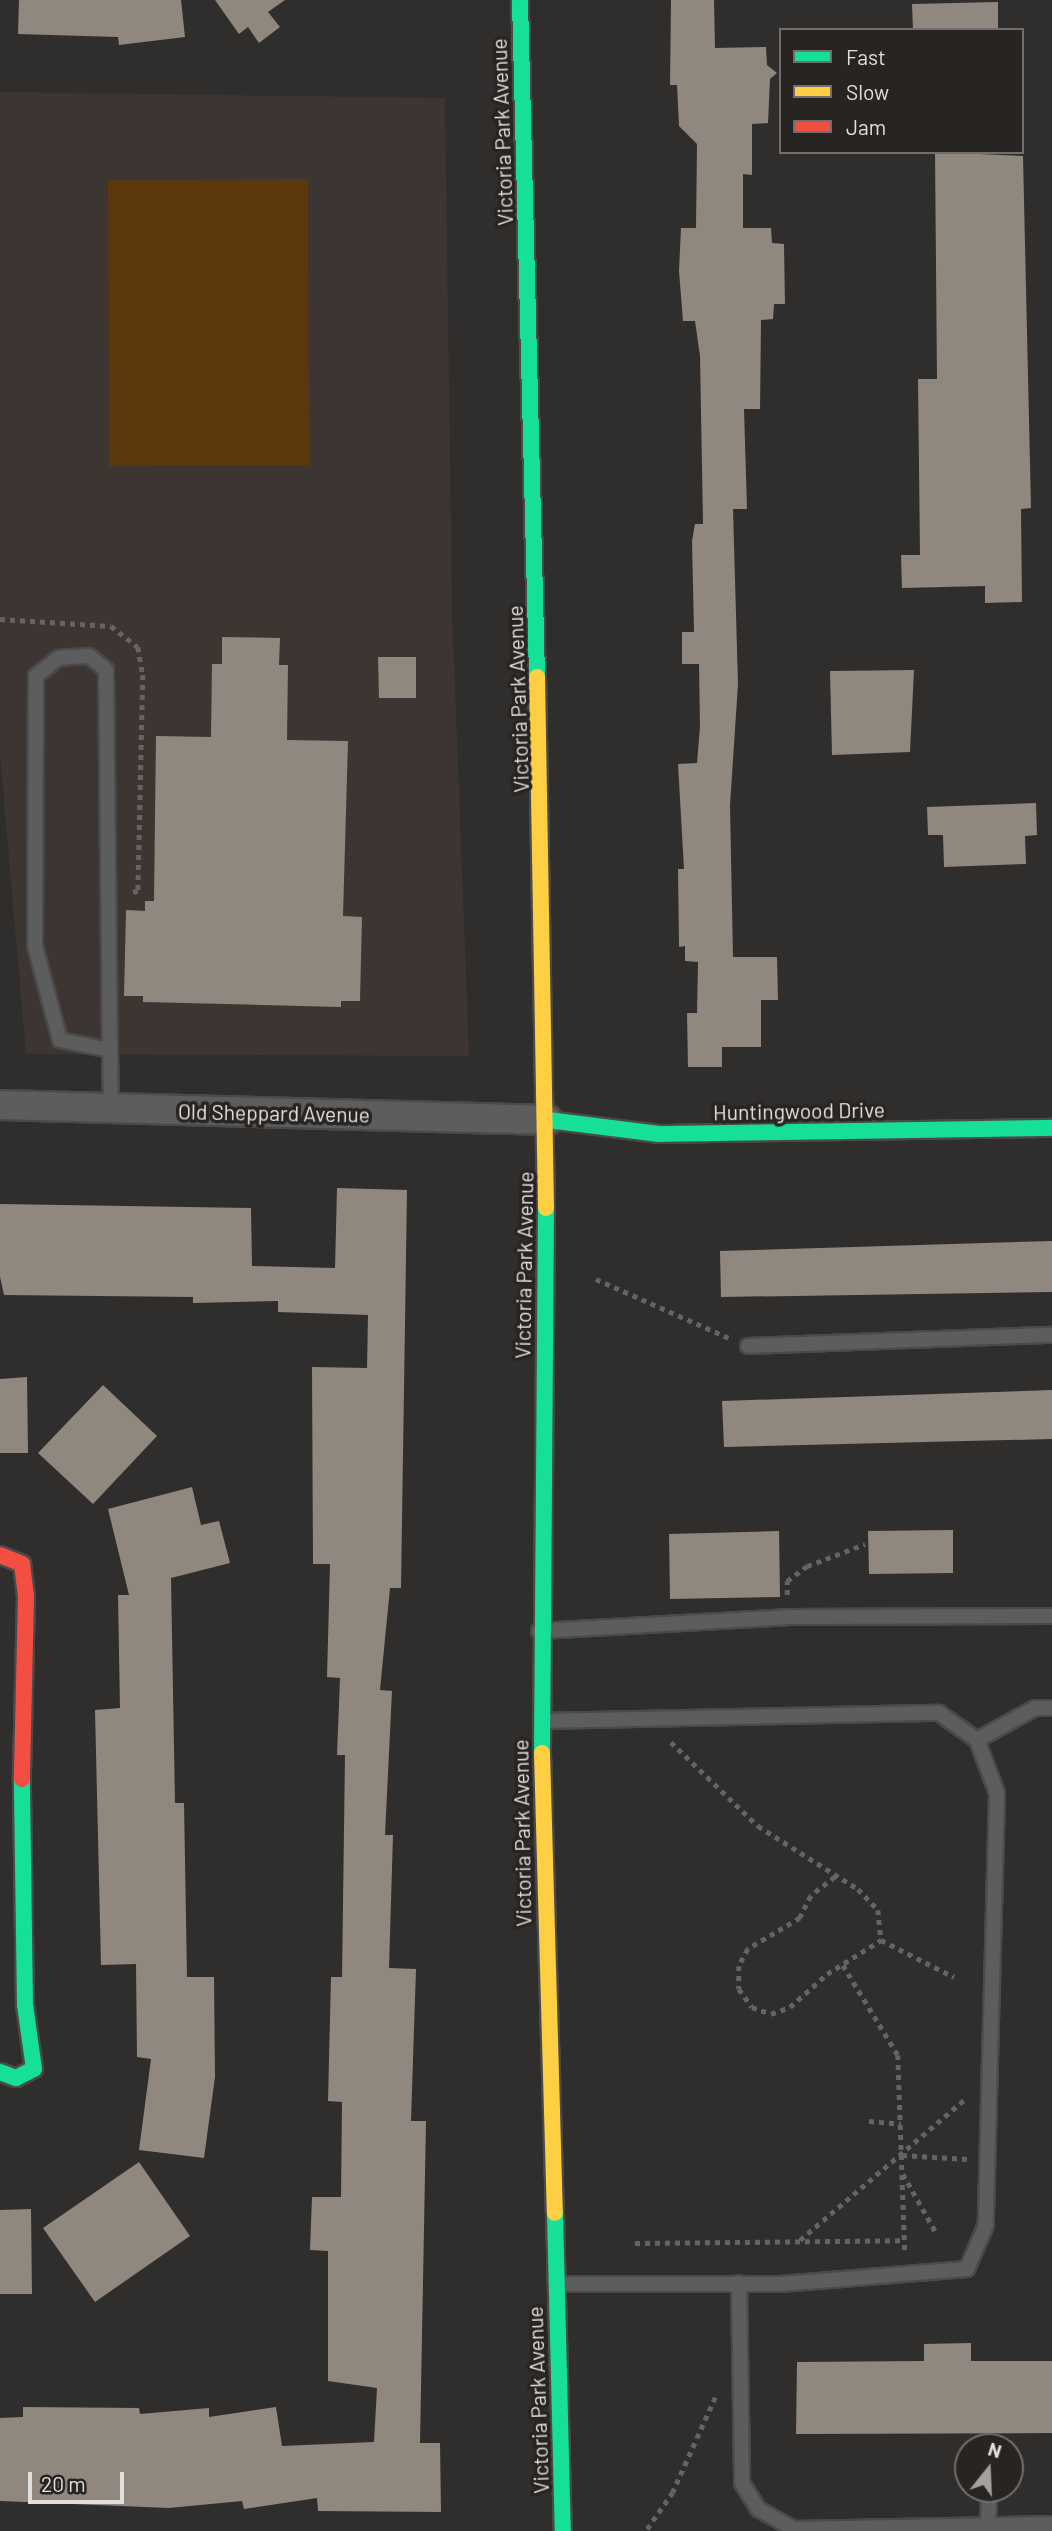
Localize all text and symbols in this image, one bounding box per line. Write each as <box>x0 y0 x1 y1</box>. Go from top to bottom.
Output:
legend <box>779 28 1024 154</box>
street label: Victoria Park Avenue <box>486 38 518 226</box>
text: Fast <box>846 44 886 69</box>
text: Slow <box>846 79 889 104</box>
text: Jam <box>846 114 886 139</box>
street label: Victoria Park Avenue <box>502 605 534 793</box>
street label: Huntingwood Drive <box>713 1097 885 1125</box>
street label: Old Sheppard Avenue <box>178 1099 370 1127</box>
street label: Victoria Park Avenue <box>510 1171 538 1359</box>
street label: Victoria Park Avenue <box>508 1739 536 1927</box>
street label: Victoria Park Avenue <box>522 2306 554 2494</box>
north arrow <box>954 2433 1024 2503</box>
text: N <box>985 2437 1005 2462</box>
scale bar <box>32 2458 128 2502</box>
text: 20 m <box>41 2471 86 2496</box>

